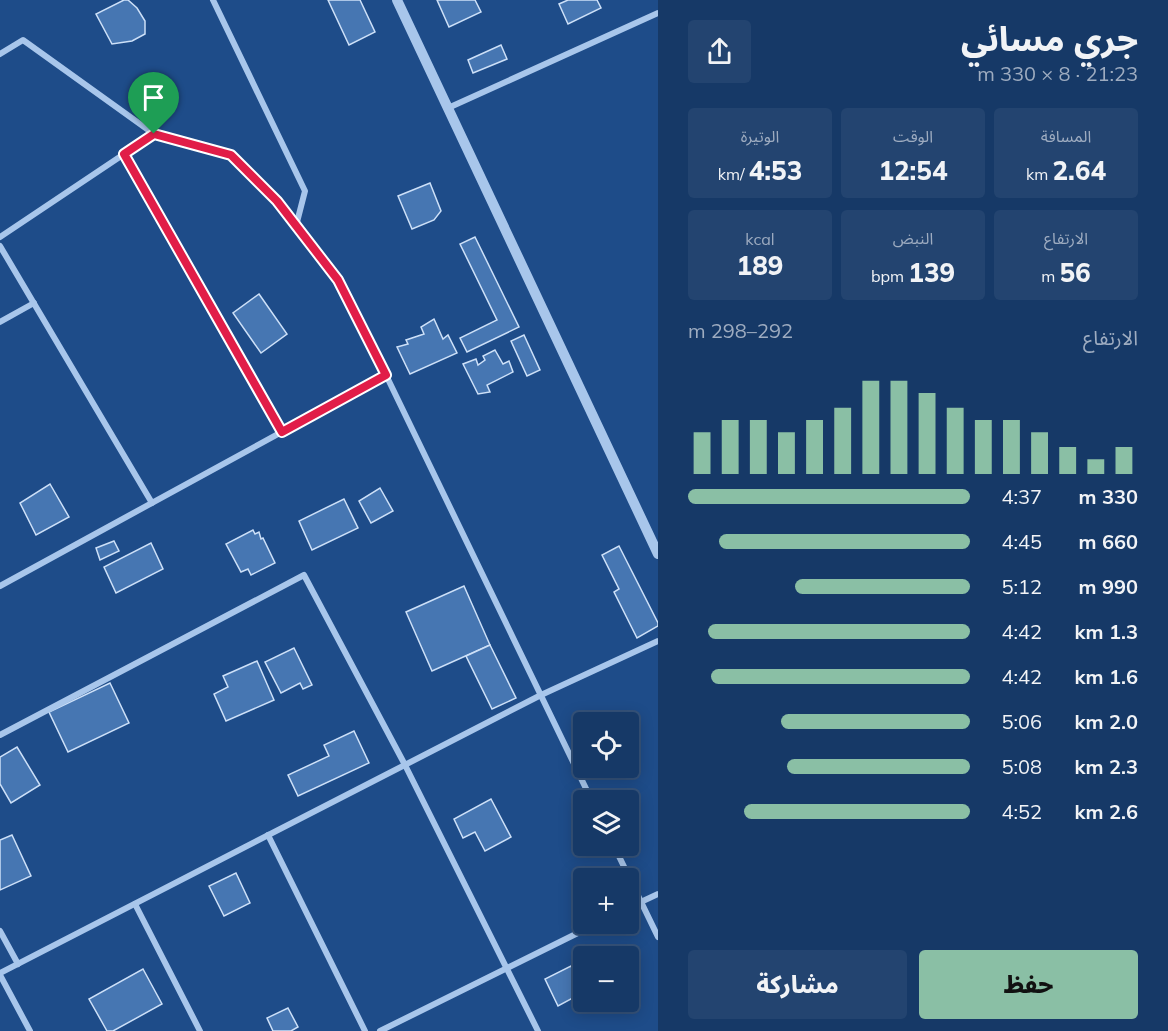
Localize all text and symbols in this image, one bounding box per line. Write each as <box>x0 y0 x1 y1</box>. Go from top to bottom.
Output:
text: جري مسائي <box>961 18 1138 59</box>
button: share <box>688 20 751 83</box>
text: 21:23 · 8 × 330 m <box>977 61 1138 86</box>
pin <box>128 72 179 134</box>
icon: arrive <box>137 81 170 114</box>
text: الوتيرة <box>741 126 779 146</box>
text: الوقت <box>893 126 933 146</box>
text: المسافة <box>1041 126 1091 146</box>
text: 4:53 <box>749 154 802 187</box>
text: 12:54 <box>878 154 948 187</box>
text: 2.64 <box>1052 154 1106 187</box>
text: /km <box>718 164 749 184</box>
text: km <box>1026 164 1052 184</box>
text: النبض <box>893 228 933 248</box>
text: الارتفاع <box>1044 228 1088 248</box>
text: kcal <box>745 229 775 249</box>
text: 189 <box>737 249 783 282</box>
text: 139 <box>908 256 955 289</box>
text: 56 <box>1060 256 1091 289</box>
text: bpm <box>871 266 908 286</box>
text: m <box>1041 266 1060 286</box>
text: 292–298 m <box>688 318 793 343</box>
text: الارتفاع <box>1083 325 1138 350</box>
text: 4:37 <box>1001 484 1042 509</box>
text: 330 m <box>1079 484 1138 509</box>
text: 4:45 <box>1001 529 1042 554</box>
text: 660 m <box>1079 529 1138 554</box>
text: 5:12 <box>1001 574 1042 599</box>
text: 990 m <box>1079 574 1138 599</box>
text: 4:42 <box>1001 619 1042 644</box>
text: 1.3 km <box>1075 619 1138 644</box>
text: 4:42 <box>1001 664 1042 689</box>
text: 1.6 km <box>1075 664 1138 689</box>
text: 5:06 <box>1001 709 1042 734</box>
text: 2.0 km <box>1075 709 1138 734</box>
map controls <box>573 712 639 1012</box>
button: locate <box>573 712 639 778</box>
text: 5:08 <box>1001 754 1042 779</box>
text: 2.3 km <box>1075 754 1138 779</box>
button: layers <box>573 790 639 856</box>
text: 4:52 <box>1001 799 1042 824</box>
text: 2.6 km <box>1075 799 1138 824</box>
button: + <box>573 868 639 934</box>
button: − <box>573 946 639 1012</box>
button: مشاركة <box>688 950 907 1019</box>
button: حفظ <box>919 950 1138 1019</box>

